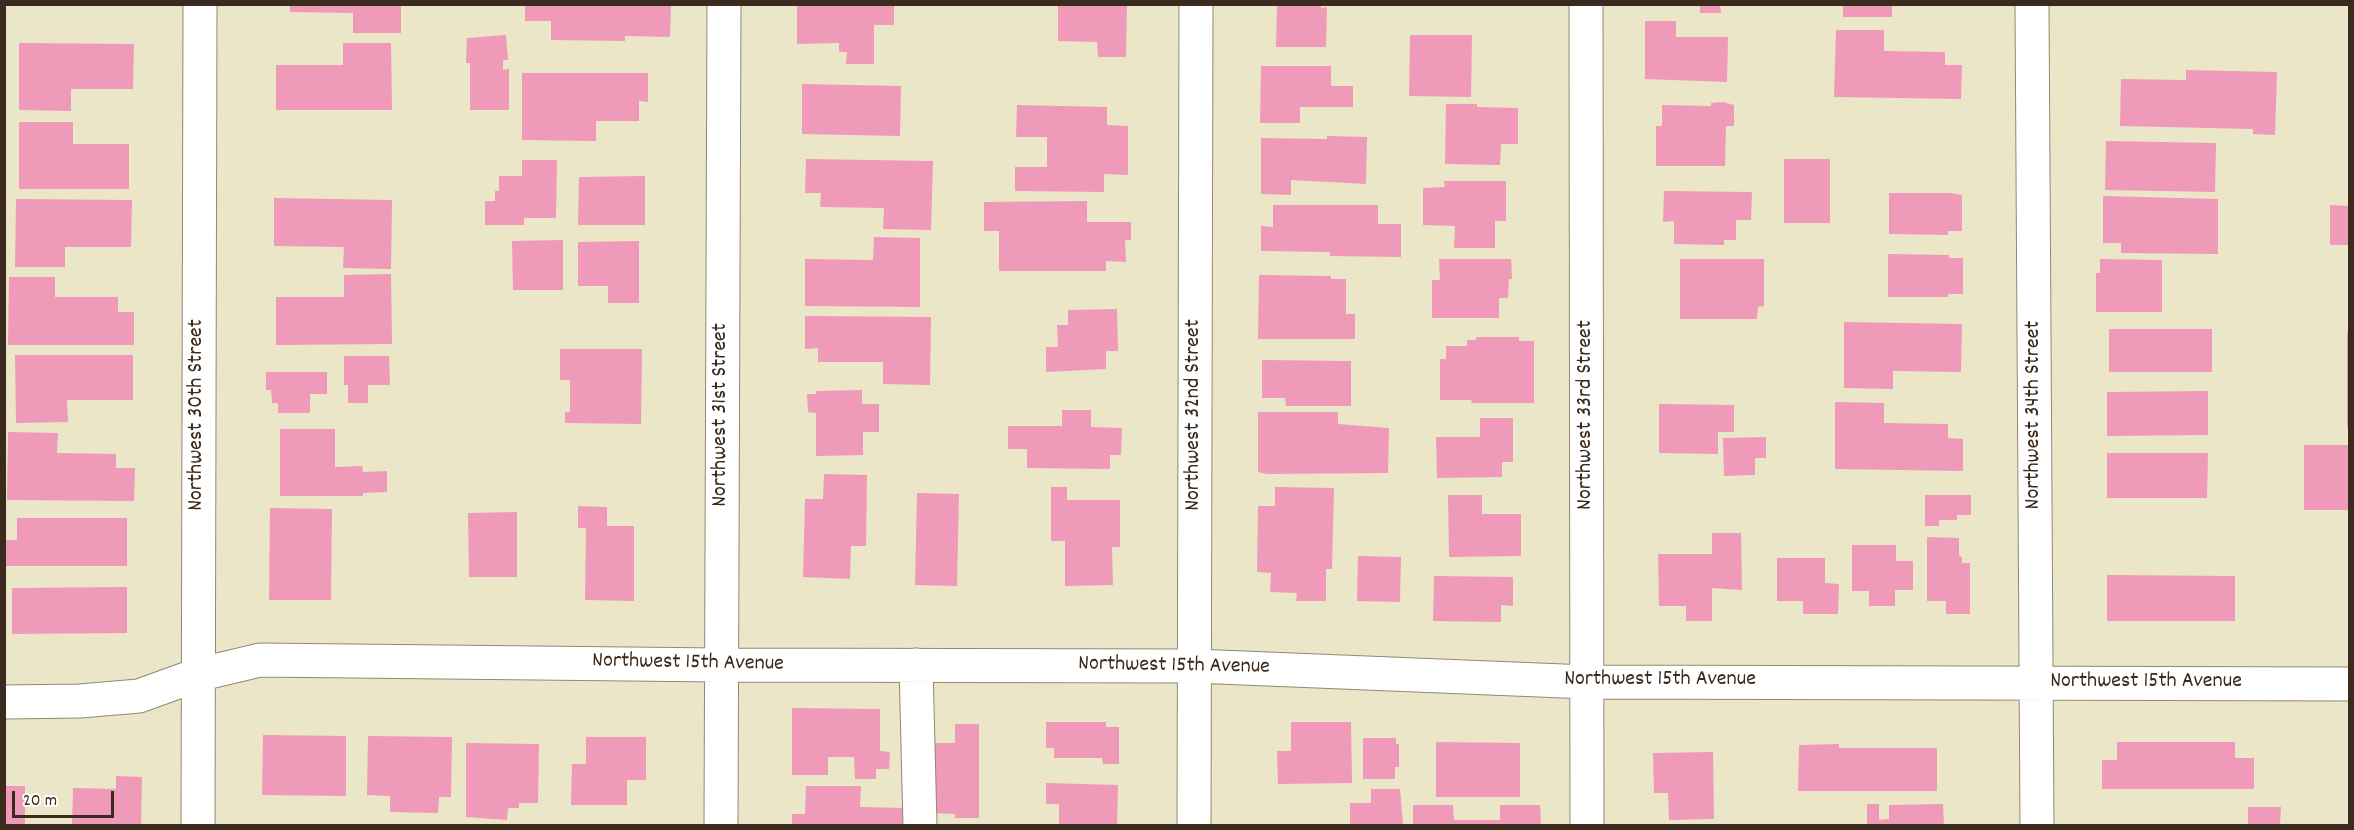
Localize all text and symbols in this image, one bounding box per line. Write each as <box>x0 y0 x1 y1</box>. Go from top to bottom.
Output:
street label: Northwest 30th Street <box>185 319 211 511</box>
street label: Northwest 32nd Street <box>1182 319 1208 511</box>
street label: Northwest 33rd Street <box>1574 320 1600 510</box>
street label: Northwest 34th Street <box>2022 321 2048 509</box>
street label: Northwest 31st Street <box>709 323 735 507</box>
street label: Northwest 15th Avenue <box>592 649 784 679</box>
street label: Northwest 15th Avenue <box>1078 652 1270 682</box>
street label: Northwest 15th Avenue <box>1564 668 1756 694</box>
street label: Northwest 15th Avenue <box>2050 670 2242 696</box>
scale bar <box>15 779 117 817</box>
text: 20 m <box>23 789 57 814</box>

